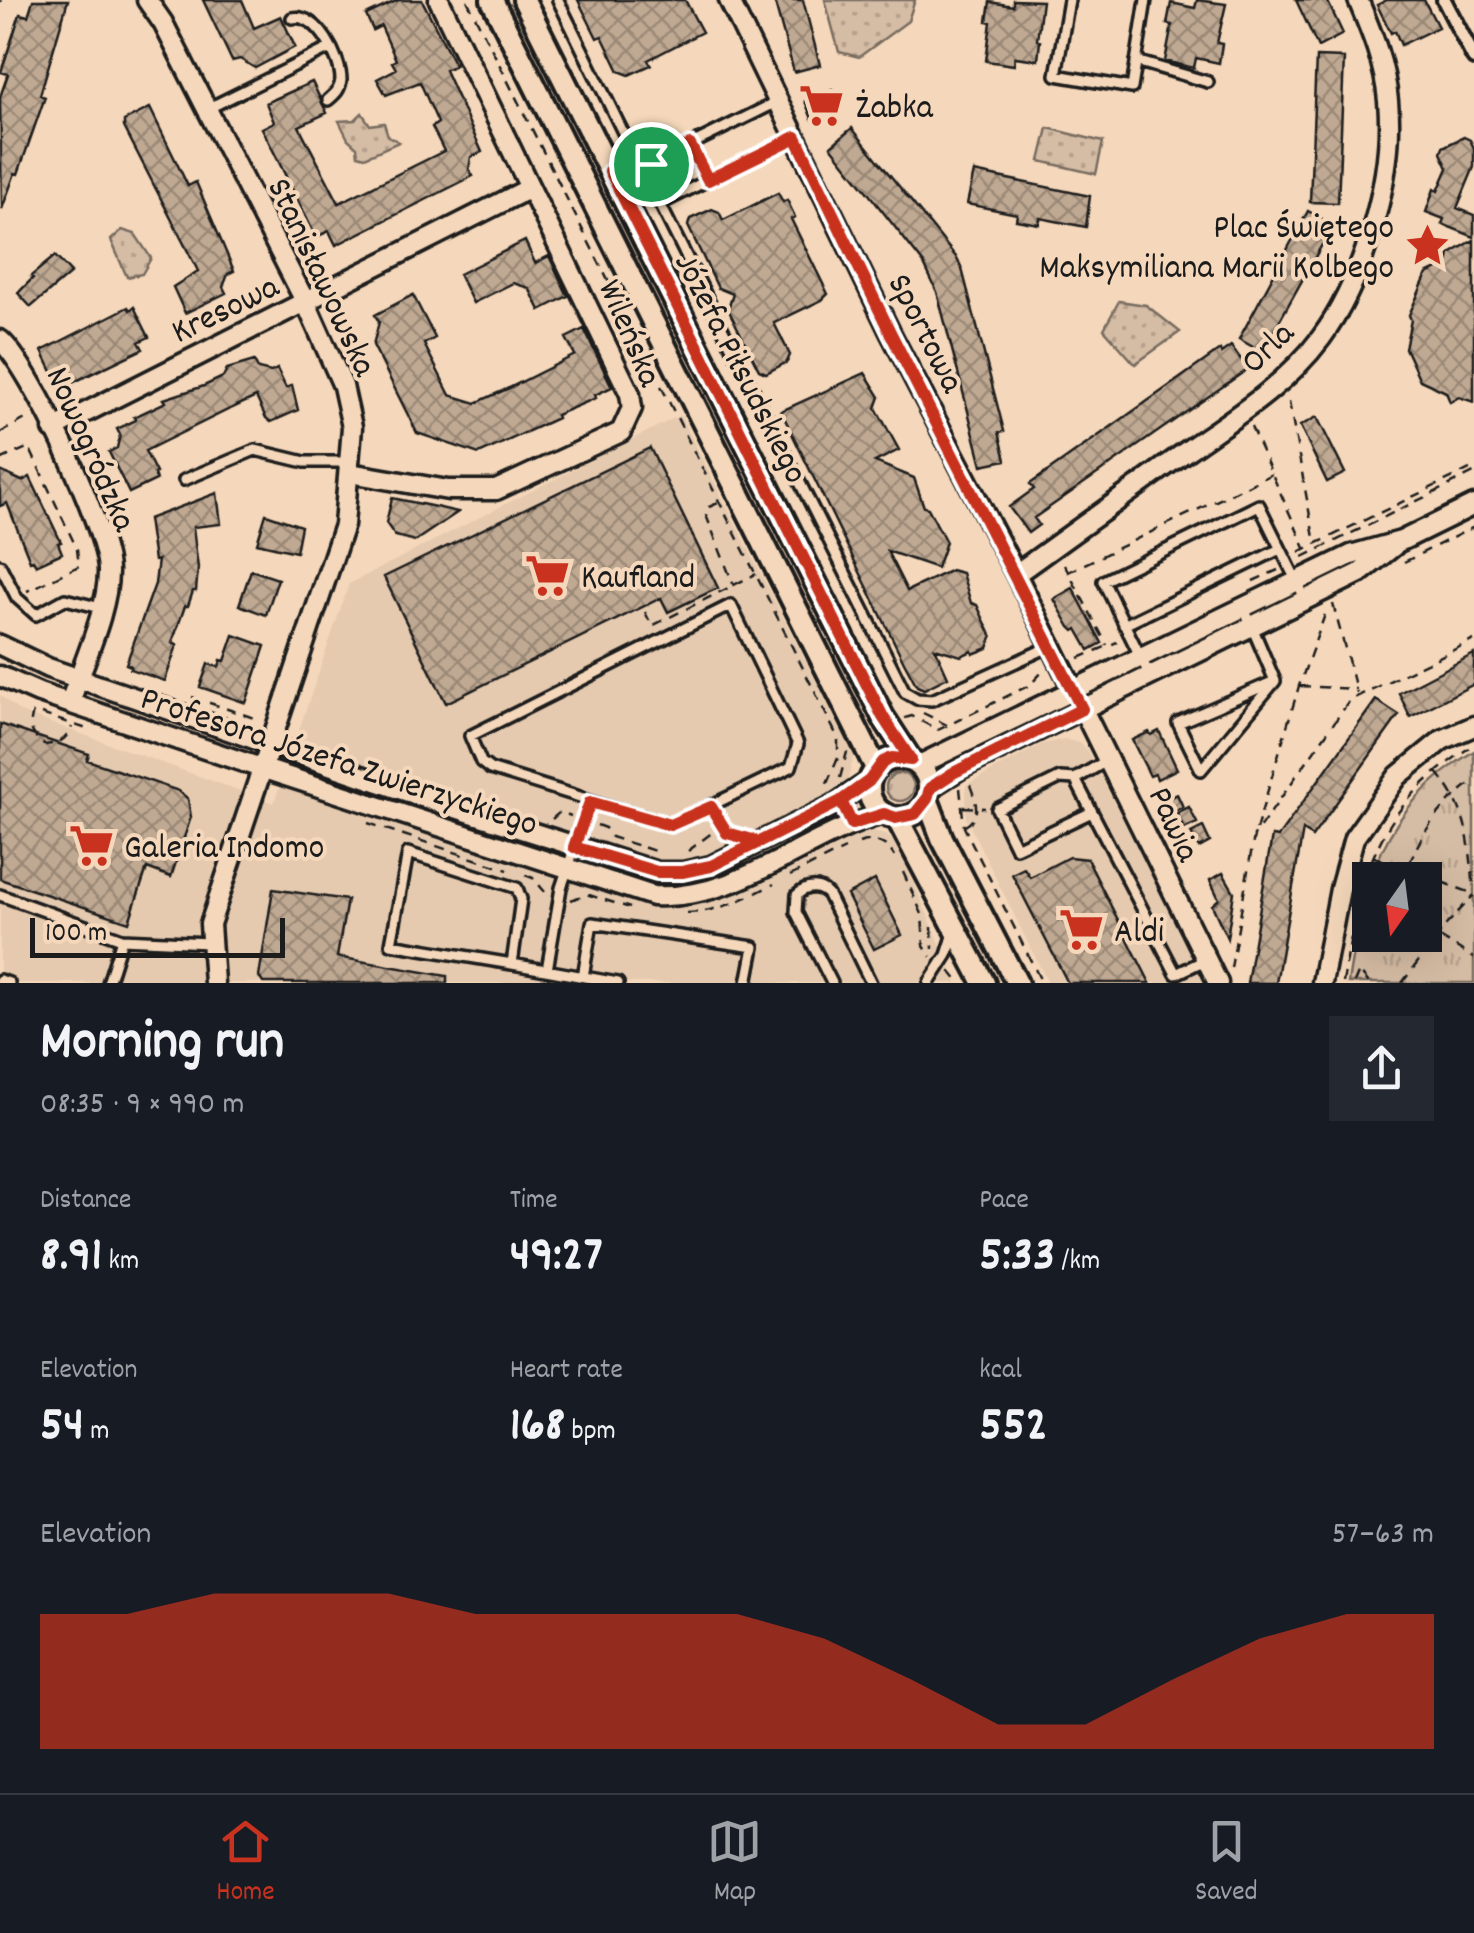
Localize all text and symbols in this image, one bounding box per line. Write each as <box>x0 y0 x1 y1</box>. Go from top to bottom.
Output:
supermarket icon: Żabka <box>798 81 846 129</box>
place label: Żabka <box>855 85 934 135</box>
pin <box>609 122 694 207</box>
icon: arrive <box>624 137 679 192</box>
street label: Stanisławowska <box>252 171 387 386</box>
place label: Plac Świętego Maksymiliana Marii Kolbego <box>1039 205 1394 295</box>
place icon: Plac Świętego Maksymiliana Marii Kolbego <box>1403 221 1451 269</box>
street label: Józefa Piłsudskiego <box>659 245 818 493</box>
street label: Kresowa <box>164 264 289 359</box>
street label: Sportowa <box>872 266 975 403</box>
street label: Wileńska <box>583 273 672 396</box>
street label: Orla <box>1231 311 1308 388</box>
street label: Nowogródzka <box>30 360 147 541</box>
supermarket icon: Kaufland <box>524 551 572 599</box>
place label: Kaufland <box>581 555 695 605</box>
street label: Profesora Józefa Zwierzyckiego <box>133 676 544 852</box>
street label: Pawia <box>1132 779 1211 871</box>
supermarket icon: Galeria Indomo <box>67 821 115 869</box>
place label: Galeria Indomo <box>124 825 324 875</box>
north arrow <box>1352 862 1442 952</box>
map controls <box>1352 862 1442 952</box>
supermarket icon: Aldi <box>1057 905 1105 953</box>
place label: Aldi <box>1114 909 1164 959</box>
scale bar <box>30 913 285 958</box>
text: 100 m <box>45 915 107 955</box>
text: Morning run <box>40 1006 284 1085</box>
button: share <box>1329 1016 1434 1121</box>
text: 08:35 · 9 × 990 m <box>40 1083 244 1129</box>
text: Distance <box>40 1182 131 1222</box>
text: Time <box>510 1182 558 1222</box>
text: Pace <box>979 1182 1029 1222</box>
text: 8.91 <box>40 1222 102 1294</box>
text: 49:27 <box>510 1222 603 1294</box>
text: 5:33 <box>979 1222 1055 1294</box>
text: km <box>102 1243 139 1283</box>
text: /km <box>1055 1243 1100 1283</box>
text: Elevation <box>40 1352 137 1392</box>
text: Heart rate <box>510 1352 623 1392</box>
text: kcal <box>979 1352 1022 1392</box>
text: 54 <box>40 1392 84 1464</box>
text: 168 <box>510 1392 565 1464</box>
text: 552 <box>979 1392 1047 1464</box>
text: m <box>84 1413 110 1453</box>
text: bpm <box>565 1413 616 1453</box>
text: Elevation <box>40 1513 151 1559</box>
text: 57–63 m <box>1332 1513 1434 1559</box>
tab: Home <box>216 1814 275 1914</box>
tab: Map <box>707 1814 762 1914</box>
tab: Saved <box>1195 1814 1258 1914</box>

